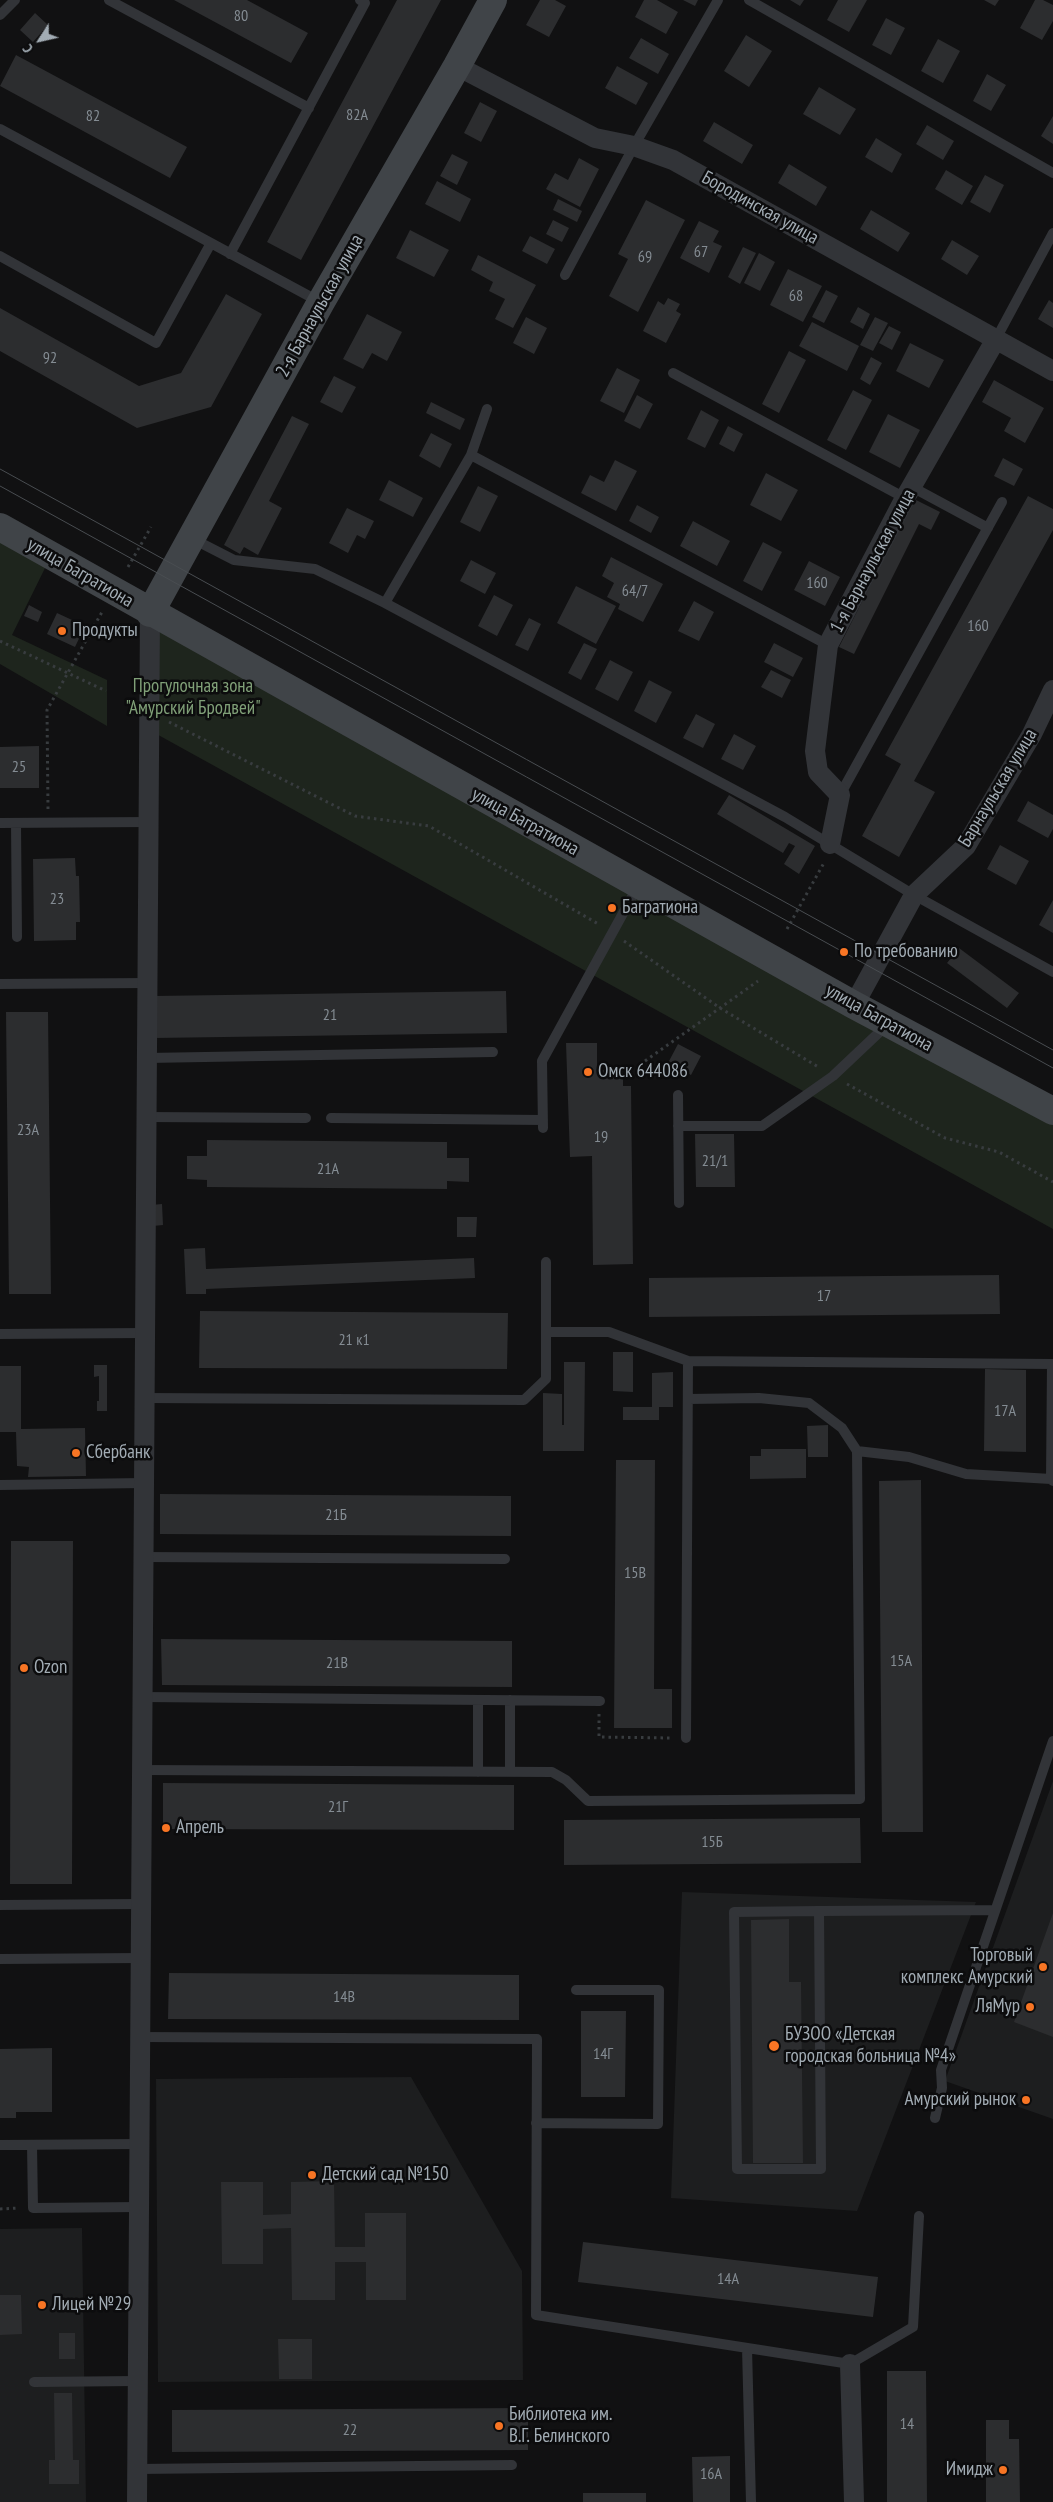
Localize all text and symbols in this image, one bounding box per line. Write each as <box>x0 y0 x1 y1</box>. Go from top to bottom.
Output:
house number: 80 <box>234 6 248 26</box>
north arrow <box>15 15 65 65</box>
text: С <box>19 41 37 56</box>
house number: 82А <box>346 105 368 125</box>
house number: 82 <box>86 106 100 126</box>
street label: Бородинская улица <box>698 166 822 250</box>
street label: 2-я Барнаульская улица <box>271 231 369 381</box>
house number: 67 <box>694 242 708 262</box>
house number: 69 <box>638 247 652 267</box>
house number: 68 <box>789 286 803 306</box>
house number: 92 <box>43 348 57 368</box>
street label: 1-я Барнаульская улица <box>826 485 920 637</box>
street label: улица Багратиона <box>23 533 137 613</box>
house number: 160 <box>806 573 828 593</box>
house number: 64/7 <box>622 581 648 601</box>
house number: 160 <box>967 616 989 636</box>
place label: Продукты <box>72 620 138 642</box>
marker: Продукты <box>56 625 68 637</box>
park label: Прогулочная зона "Амурский Бродвей" <box>125 676 261 720</box>
street label: Барнаульская улица <box>954 725 1042 851</box>
house number: 25 <box>12 757 26 777</box>
street label: улица Багратиона <box>467 783 583 861</box>
house number: 23 <box>50 889 64 909</box>
place label: Багратиона <box>622 897 698 919</box>
marker: Багратиона <box>606 902 618 914</box>
place label: По требованию <box>854 941 958 963</box>
marker: По требованию <box>838 946 850 958</box>
street label: улица Багратиона <box>821 979 937 1057</box>
house number: 21 <box>323 1005 337 1025</box>
place label: Омск 644086 <box>598 1061 688 1083</box>
marker: Омск 644086 <box>582 1066 594 1078</box>
house number: 23А <box>17 1120 39 1140</box>
house number: 19 <box>594 1127 608 1147</box>
house number: 21/1 <box>702 1151 728 1171</box>
house number: 21А <box>317 1159 339 1179</box>
house number: 17 <box>817 1286 831 1306</box>
house number: 21 к1 <box>338 1330 370 1350</box>
house number: 17А <box>994 1401 1016 1421</box>
place label: Сбербанк <box>86 1442 150 1464</box>
marker: Сбербанк <box>70 1447 82 1459</box>
house number: 21Б <box>325 1505 347 1525</box>
house number: 15В <box>624 1563 646 1583</box>
house number: 15А <box>890 1651 912 1671</box>
house number: 21В <box>326 1653 348 1673</box>
place label: Ozon <box>34 1657 67 1679</box>
marker: Ozon <box>18 1662 30 1674</box>
house number: 21Г <box>328 1797 348 1817</box>
place label: Апрель <box>176 1817 224 1839</box>
marker: Апрель <box>160 1822 172 1834</box>
house number: 15Б <box>701 1832 723 1852</box>
place label: Торговый комплекс Амурский <box>901 1945 1033 1989</box>
marker: Торговый комплекс Амурский <box>1037 1961 1049 1973</box>
house number: 14В <box>333 1987 355 2007</box>
place label: ЛяМур <box>976 1996 1020 2018</box>
marker: ЛяМур <box>1024 2001 1036 2013</box>
place label: БУЗОО «Детская городская больница №4» <box>785 2024 956 2068</box>
marker: БУЗОО «Детская городская больница №4» <box>767 2039 781 2053</box>
house number: 14Г <box>593 2044 613 2064</box>
place label: Амурский рынок <box>905 2089 1016 2111</box>
marker: Амурский рынок <box>1020 2094 1032 2106</box>
place label: Детский сад №150 <box>322 2164 449 2186</box>
marker: Детский сад №150 <box>306 2169 318 2181</box>
house number: 14А <box>717 2269 739 2289</box>
place label: Лицей №29 <box>52 2294 131 2316</box>
marker: Лицей №29 <box>36 2299 48 2311</box>
place label: Библиотека им. В.Г. Белинского <box>509 2404 612 2448</box>
house number: 14 <box>900 2414 914 2434</box>
house number: 22 <box>343 2420 357 2440</box>
marker: Библиотека им. В.Г. Белинского <box>493 2420 505 2432</box>
place label: Имидж <box>946 2459 993 2481</box>
house number: 16А <box>700 2464 722 2484</box>
marker: Имидж <box>997 2464 1009 2476</box>

